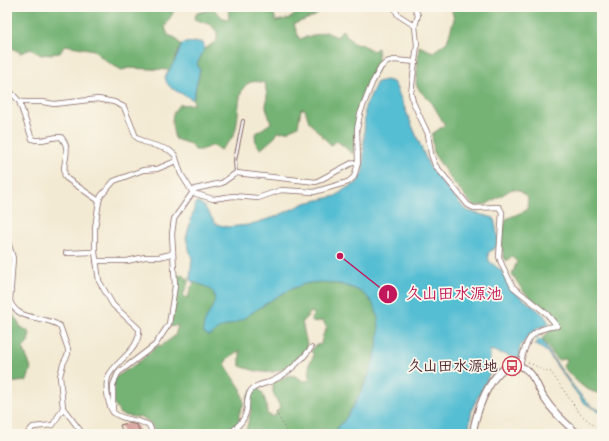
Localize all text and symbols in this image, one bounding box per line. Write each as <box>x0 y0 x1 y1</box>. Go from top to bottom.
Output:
callout: 久山田水源池 <box>378 280 510 308</box>
text: 久山田水源池 <box>406 283 502 305</box>
text: 1 <box>387 286 389 303</box>
bus stop icon: 久山田水源地 <box>501 355 523 377</box>
place label: 久山田水源地 <box>408 356 498 377</box>

